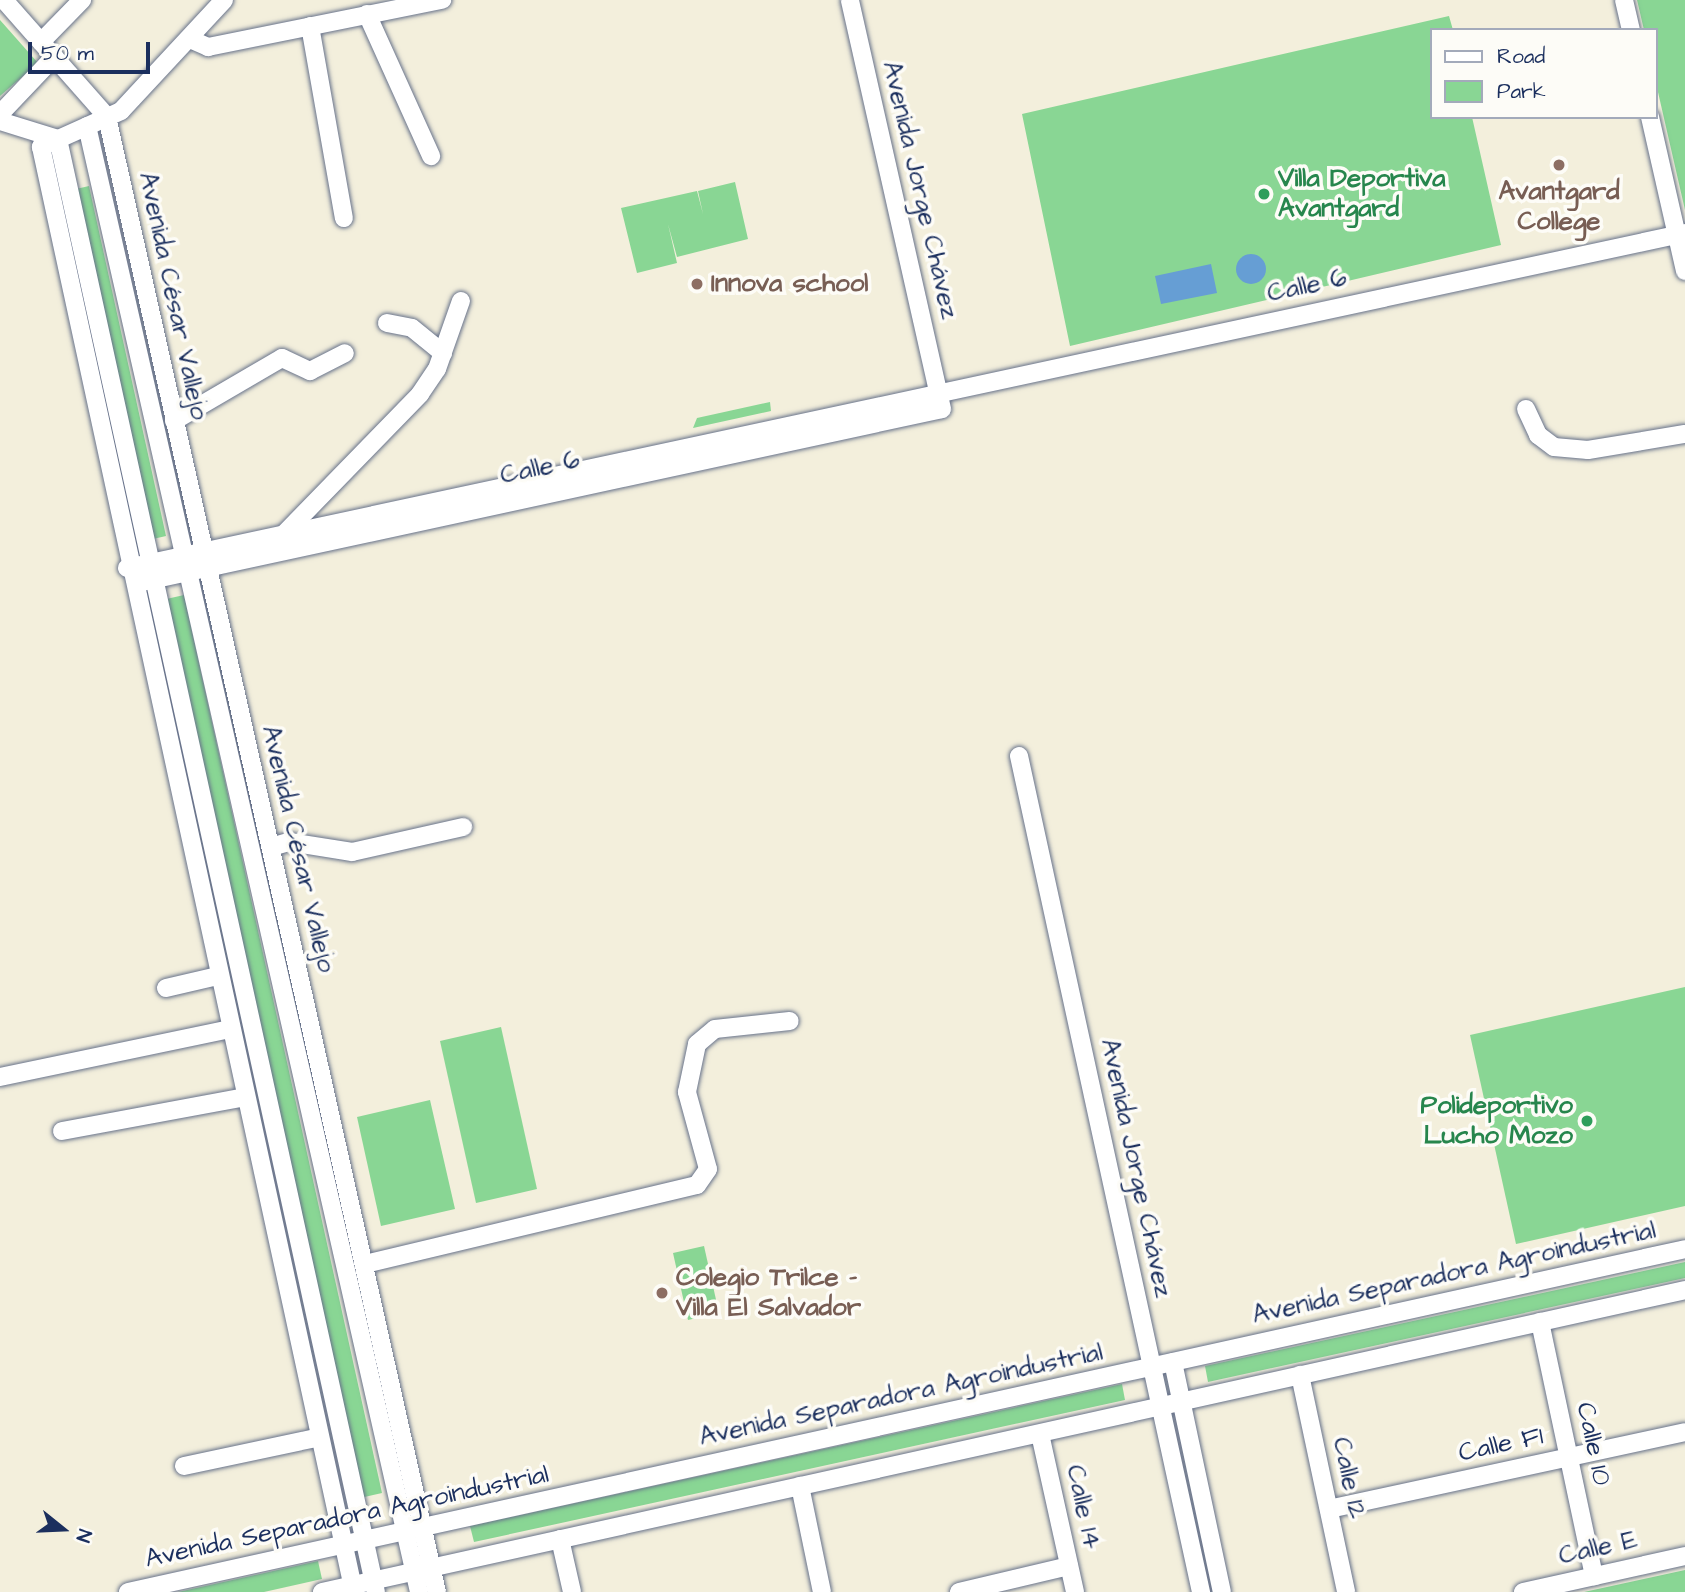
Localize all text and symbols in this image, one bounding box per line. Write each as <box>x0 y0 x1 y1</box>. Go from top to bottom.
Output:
scale bar <box>32 28 154 72</box>
legend <box>1430 28 1657 119</box>
text: 50 m <box>41 39 94 68</box>
text: Road <box>1497 42 1545 71</box>
street label: Avenida Jorge Chávez <box>875 58 965 322</box>
text: Park <box>1497 77 1546 106</box>
marker: Avantgard College <box>1551 157 1567 173</box>
place label: Villa Deportiva Avantgard <box>1278 163 1446 224</box>
street label: Avenida César Vallejo <box>131 169 215 423</box>
place label: Avantgard College <box>1498 176 1620 238</box>
marker: Villa Deportiva Avantgard <box>1256 186 1272 202</box>
street label: Calle 6 <box>1264 262 1350 310</box>
place label: Innova school <box>711 268 868 300</box>
marker: Innova school <box>689 276 705 292</box>
street label: Calle 6 <box>497 444 583 492</box>
street label: Avenida César Vallejo <box>254 722 342 976</box>
street label: Avenida Jorge Chávez <box>1093 1036 1179 1300</box>
place label: Polideportivo Lucho Mozo <box>1420 1090 1573 1152</box>
marker: Polideportivo Lucho Mozo <box>1579 1113 1595 1129</box>
street label: Avenida Separadora Agroindustrial <box>1249 1215 1659 1331</box>
place label: Colegio Trilce - Villa El Salvador <box>676 1262 861 1324</box>
marker: Colegio Trilce - Villa El Salvador <box>654 1285 670 1301</box>
street label: Avenida Separadora Agroindustrial <box>696 1337 1106 1453</box>
street label: Calle 10 <box>1569 1400 1617 1488</box>
street label: Calle F1 <box>1456 1421 1546 1469</box>
street label: Calle 12 <box>1325 1434 1373 1522</box>
street label: Avenida Separadora Agroindustrial <box>142 1459 552 1575</box>
street label: Calle 14 <box>1059 1462 1107 1552</box>
north arrow <box>28 1494 98 1564</box>
street label: Calle E <box>1556 1524 1640 1572</box>
text: N <box>69 1526 98 1545</box>

